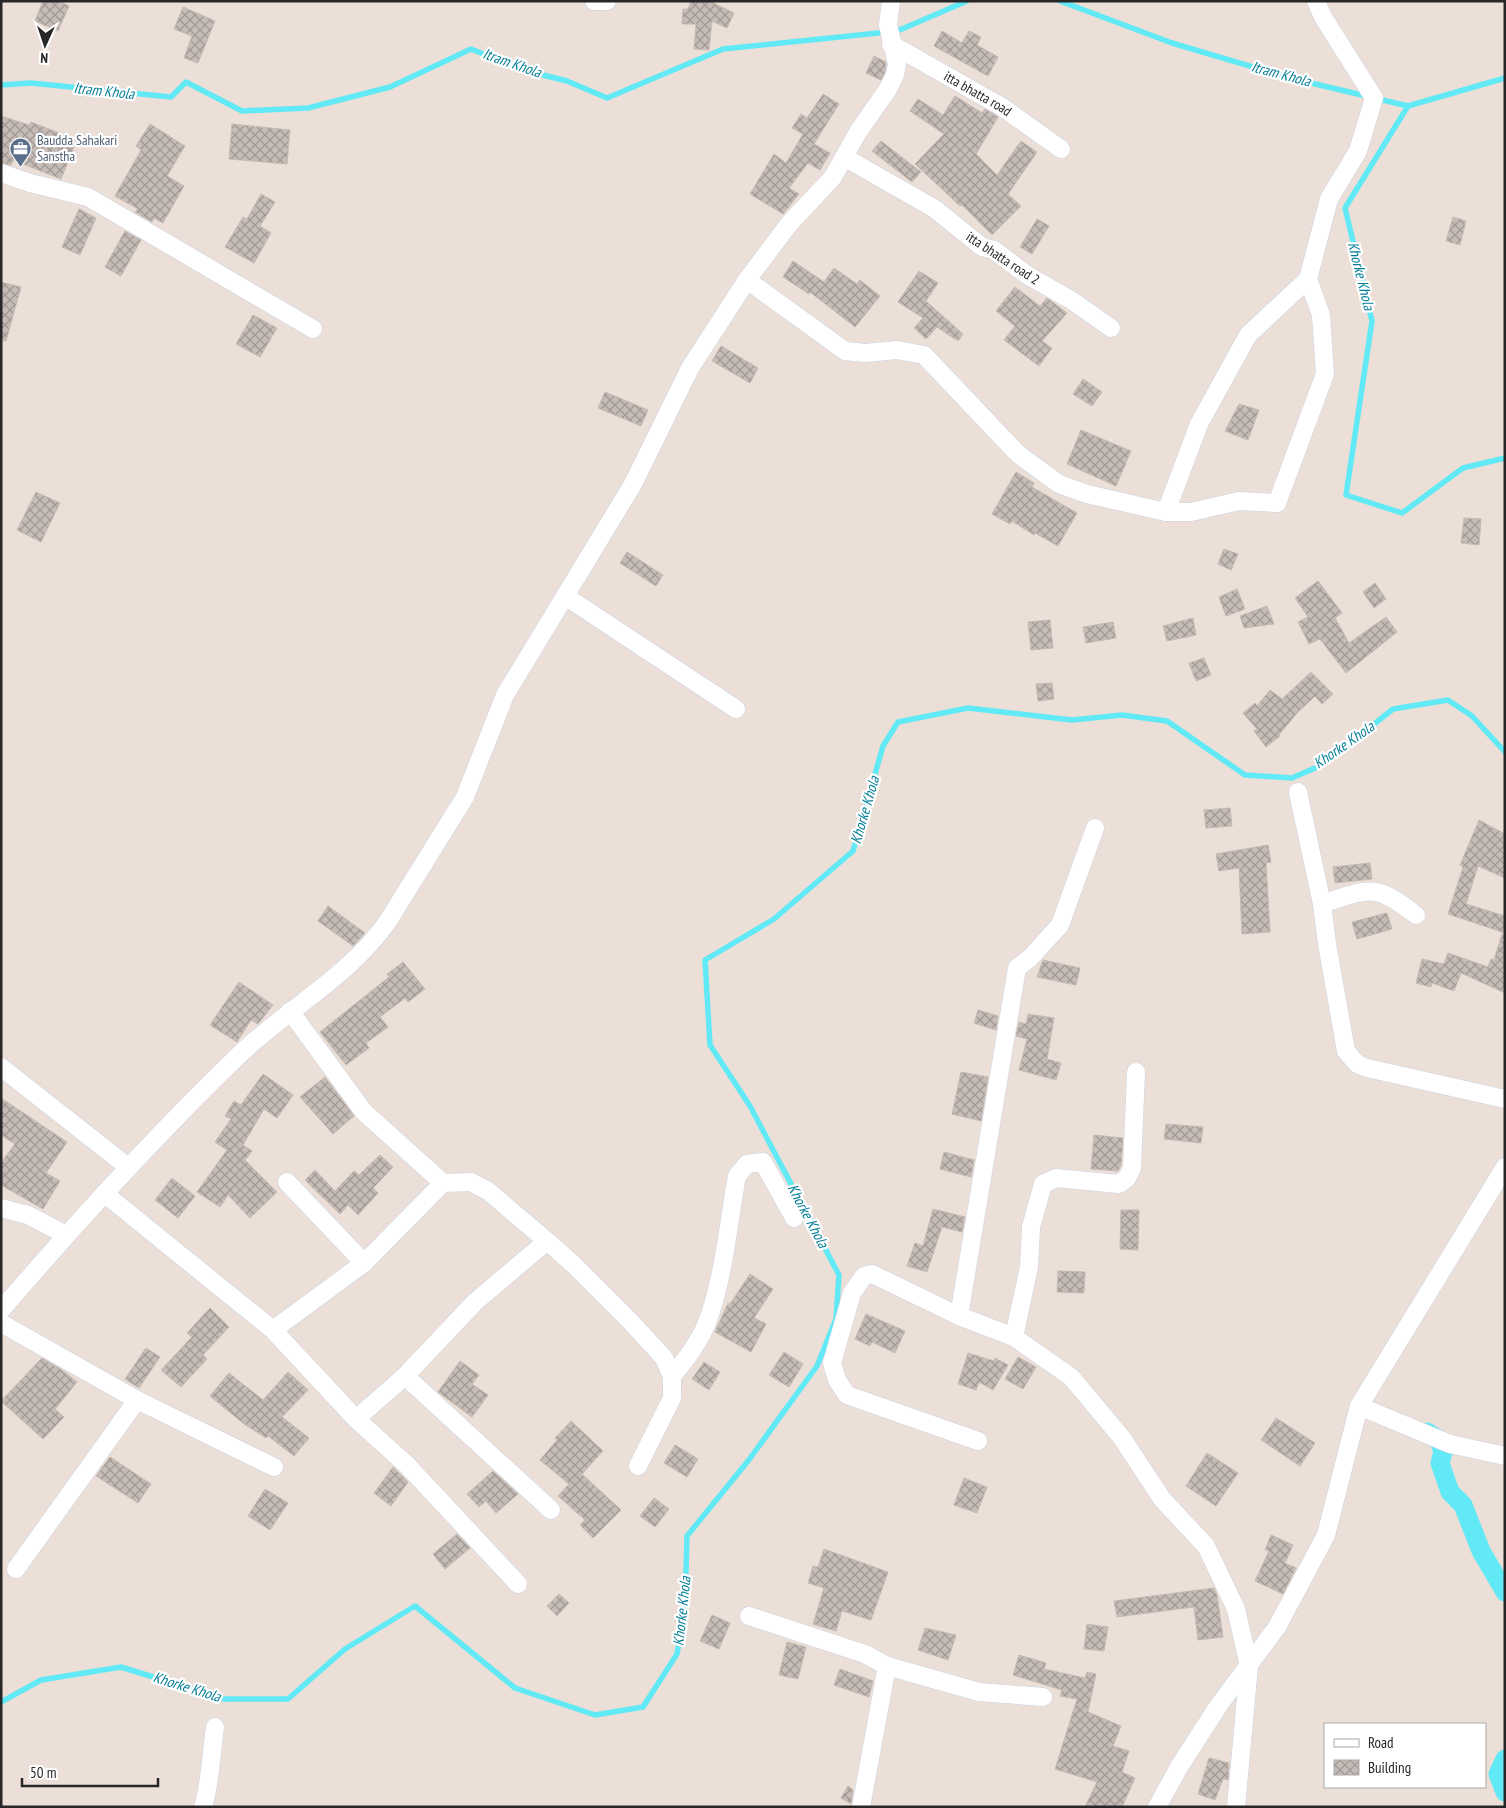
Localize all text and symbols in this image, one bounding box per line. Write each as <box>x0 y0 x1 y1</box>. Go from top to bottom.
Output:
north arrow <box>20 20 70 70</box>
water label: Itram Khola <box>480 44 545 82</box>
text: N <box>40 49 49 67</box>
water label: Itram Khola <box>1249 56 1314 91</box>
street label: itta bhatta road <box>941 67 1015 120</box>
water label: Itram Khola <box>73 78 136 103</box>
place label: Baudda Sahakari Sanstha <box>37 131 117 165</box>
office icon: Baudda Sahakari Sanstha <box>9 136 33 167</box>
street label: itta bhatta road 2 <box>963 228 1043 288</box>
water label: Khorke Khola <box>1344 240 1379 313</box>
water label: Khorke Khola <box>1310 716 1378 772</box>
water label: Khorke Khola <box>846 773 884 846</box>
water label: Khorke Khola <box>784 1181 834 1252</box>
water label: Khorke Khola <box>668 1574 695 1647</box>
water label: Khorke Khola <box>151 1667 224 1706</box>
legend <box>1324 1723 1486 1788</box>
text: Road <box>1368 1733 1394 1752</box>
scale bar <box>22 1756 159 1788</box>
text: Building <box>1368 1758 1411 1777</box>
text: 50 m <box>30 1763 56 1782</box>

